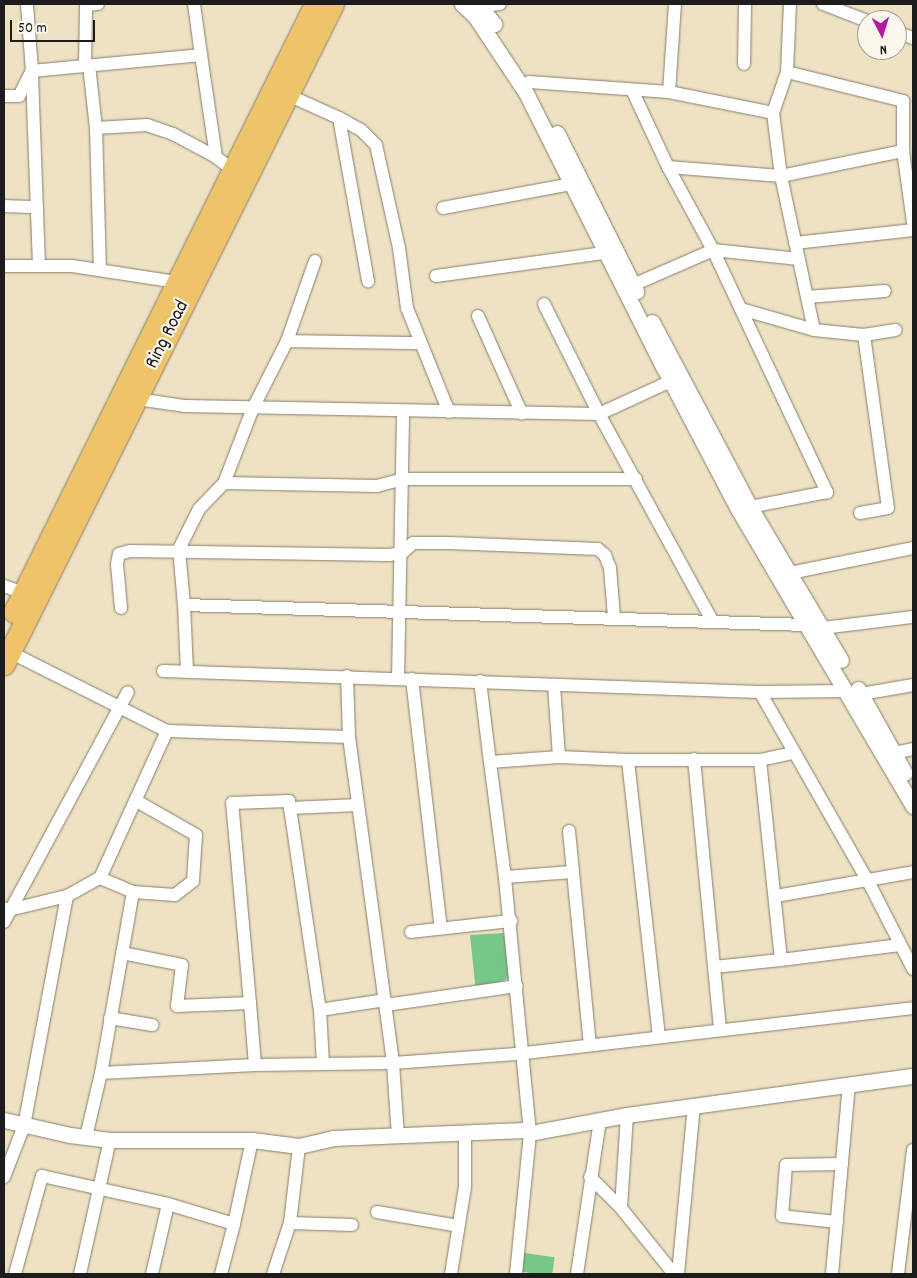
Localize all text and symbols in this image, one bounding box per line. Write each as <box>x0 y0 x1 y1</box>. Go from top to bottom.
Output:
scale bar <box>12 10 98 42</box>
north arrow <box>857 10 907 60</box>
text: 50 m <box>18 18 47 40</box>
text: N <box>879 39 888 59</box>
street label: Ring Road <box>141 297 195 373</box>

